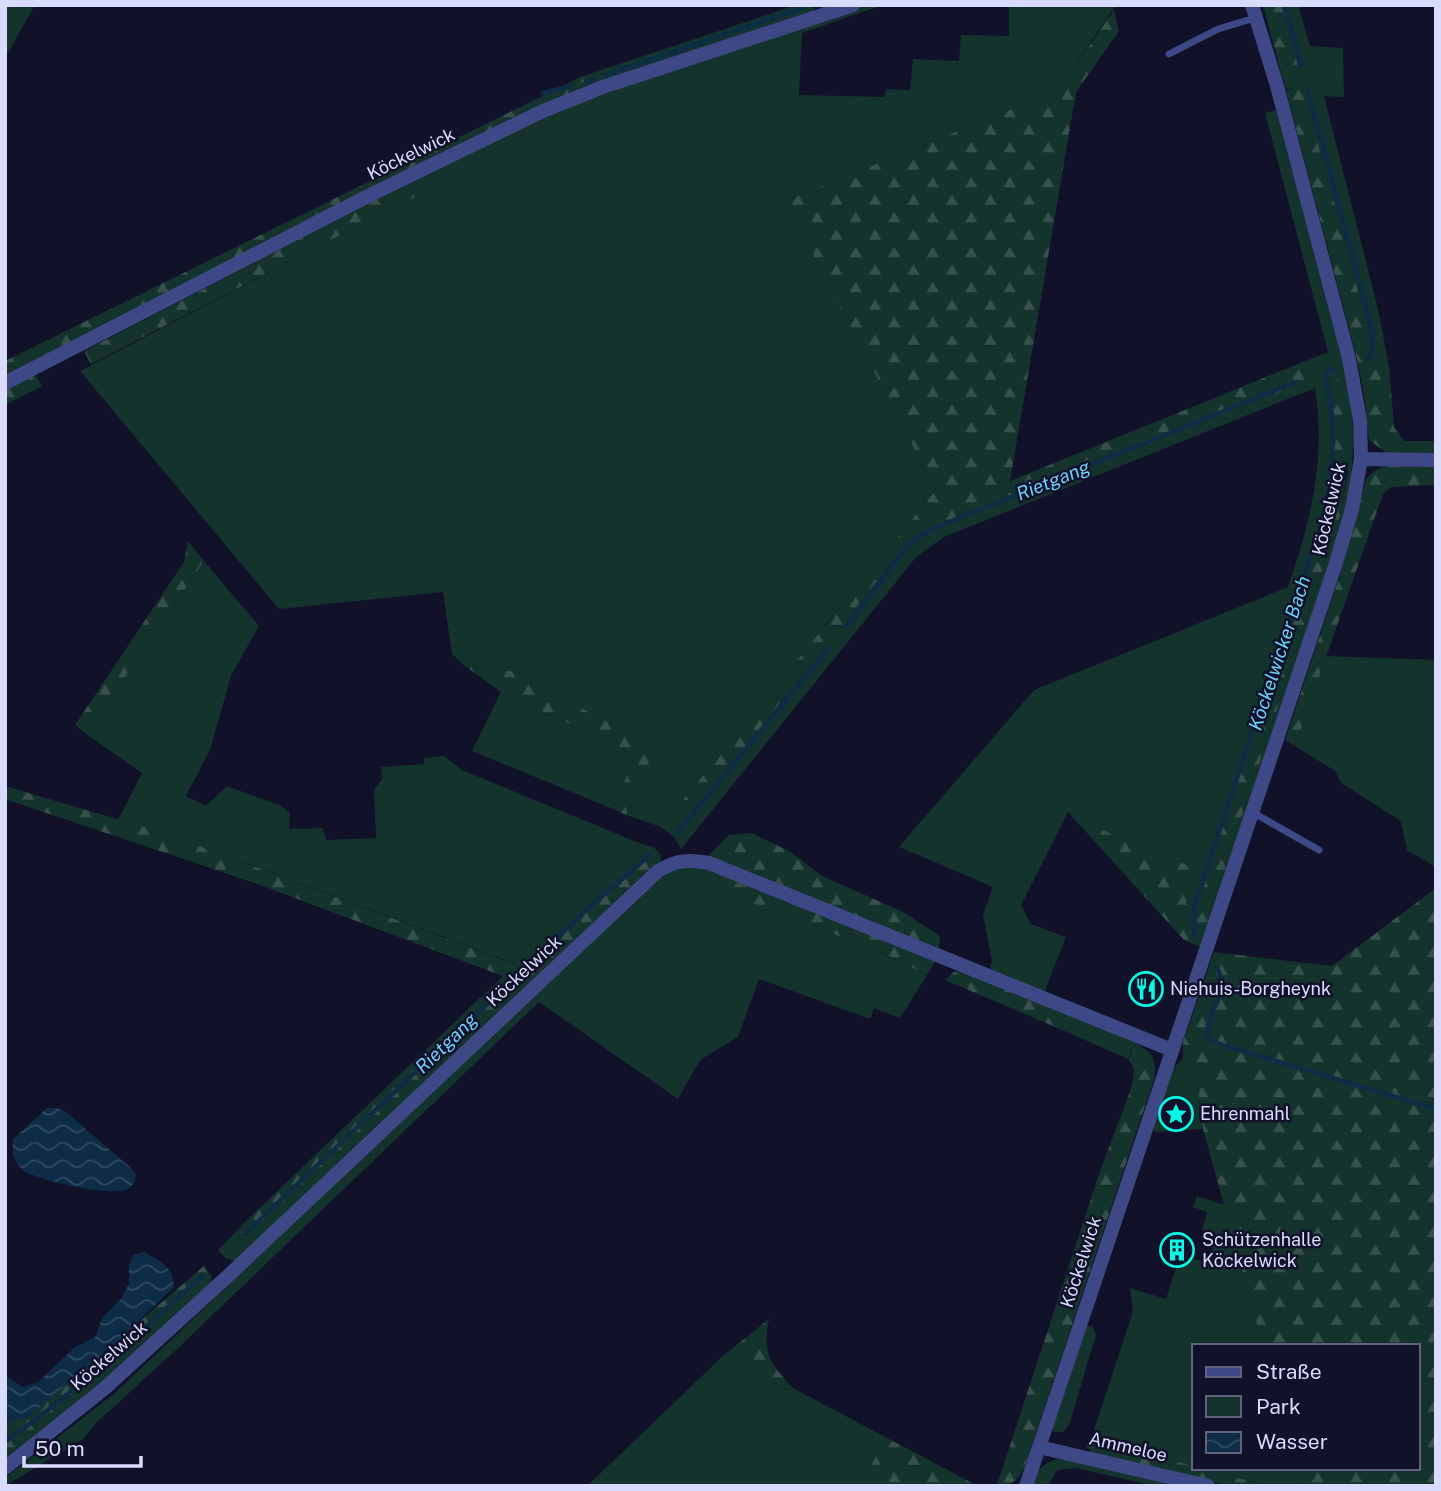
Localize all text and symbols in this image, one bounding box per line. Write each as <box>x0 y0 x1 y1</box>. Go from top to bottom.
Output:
street label: Köckelwick <box>364 123 458 184</box>
water label: Rietgang <box>1013 455 1094 505</box>
street label: Köckelwick <box>1308 460 1349 557</box>
water label: Köckelwicker Bach <box>1244 573 1314 733</box>
street label: Köckelwick <box>482 931 566 1011</box>
restaurant icon: Niehuis-Borgheynk <box>1127 970 1165 1008</box>
place label: Niehuis-Borgheynk <box>1170 978 1331 999</box>
water label: Rietgang <box>411 1008 482 1078</box>
place icon: Ehrenmahl <box>1157 1095 1195 1133</box>
place label: Ehrenmahl <box>1200 1103 1290 1124</box>
street label: Köckelwick <box>1056 1213 1105 1310</box>
place label: Schützenhalle Köckelwick <box>1202 1229 1321 1271</box>
building icon: Schützenhalle Köckelwick <box>1158 1231 1196 1269</box>
street label: Köckelwick <box>66 1317 151 1395</box>
legend <box>1192 1344 1420 1470</box>
text: Straße <box>1256 1359 1322 1384</box>
text: Park <box>1256 1394 1301 1419</box>
scale bar <box>24 1424 142 1468</box>
street label: Ammeloe <box>1087 1427 1169 1466</box>
text: Wasser <box>1256 1429 1328 1454</box>
text: 50 m <box>35 1436 85 1461</box>

